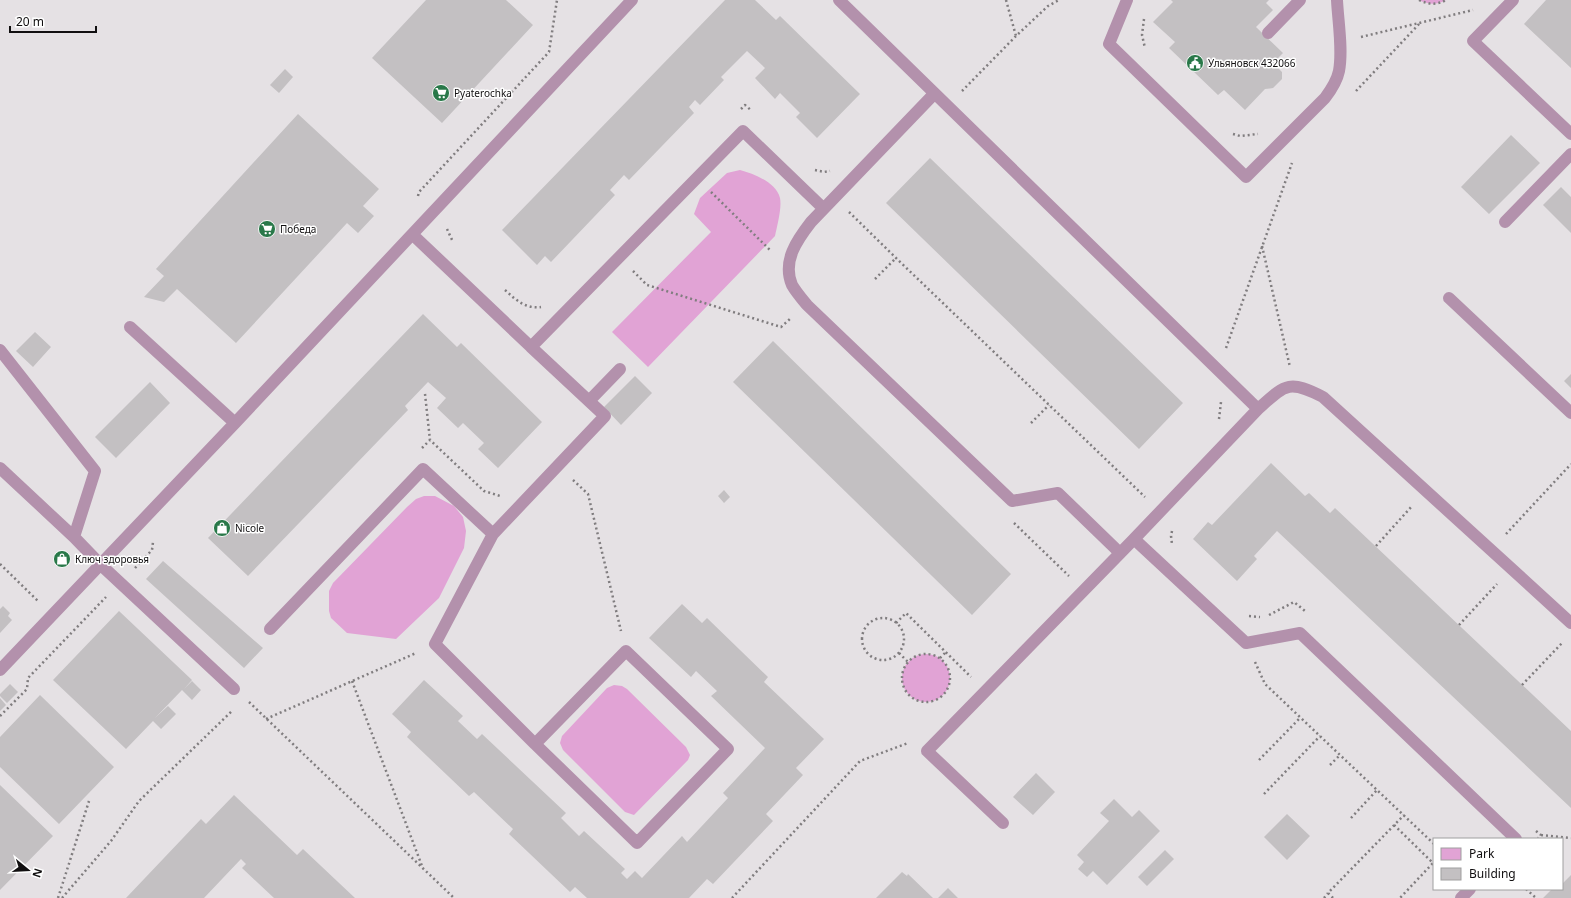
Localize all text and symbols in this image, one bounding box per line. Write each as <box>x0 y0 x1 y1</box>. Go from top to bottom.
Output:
scale bar <box>10 8 96 34</box>
text: 20 m <box>16 13 44 30</box>
public building icon: Ульяновск 432066 <box>1185 53 1205 73</box>
place label: Ульяновск 432066 <box>1208 56 1296 70</box>
supermarket icon: Pyaterochka <box>431 83 451 103</box>
place label: Pyaterochka <box>454 86 512 100</box>
supermarket icon: Победа <box>257 219 277 239</box>
place label: Победа <box>280 222 316 236</box>
shop icon: Nicole <box>212 518 232 538</box>
place label: Nicole <box>235 521 265 535</box>
shop icon: Ключ здоровья <box>52 549 72 569</box>
place label: Ключ здоровья <box>75 552 149 566</box>
legend <box>1433 838 1563 890</box>
text: Park <box>1469 845 1495 862</box>
north arrow <box>8 850 48 890</box>
text: Building <box>1469 865 1516 882</box>
text: N <box>29 867 47 880</box>

